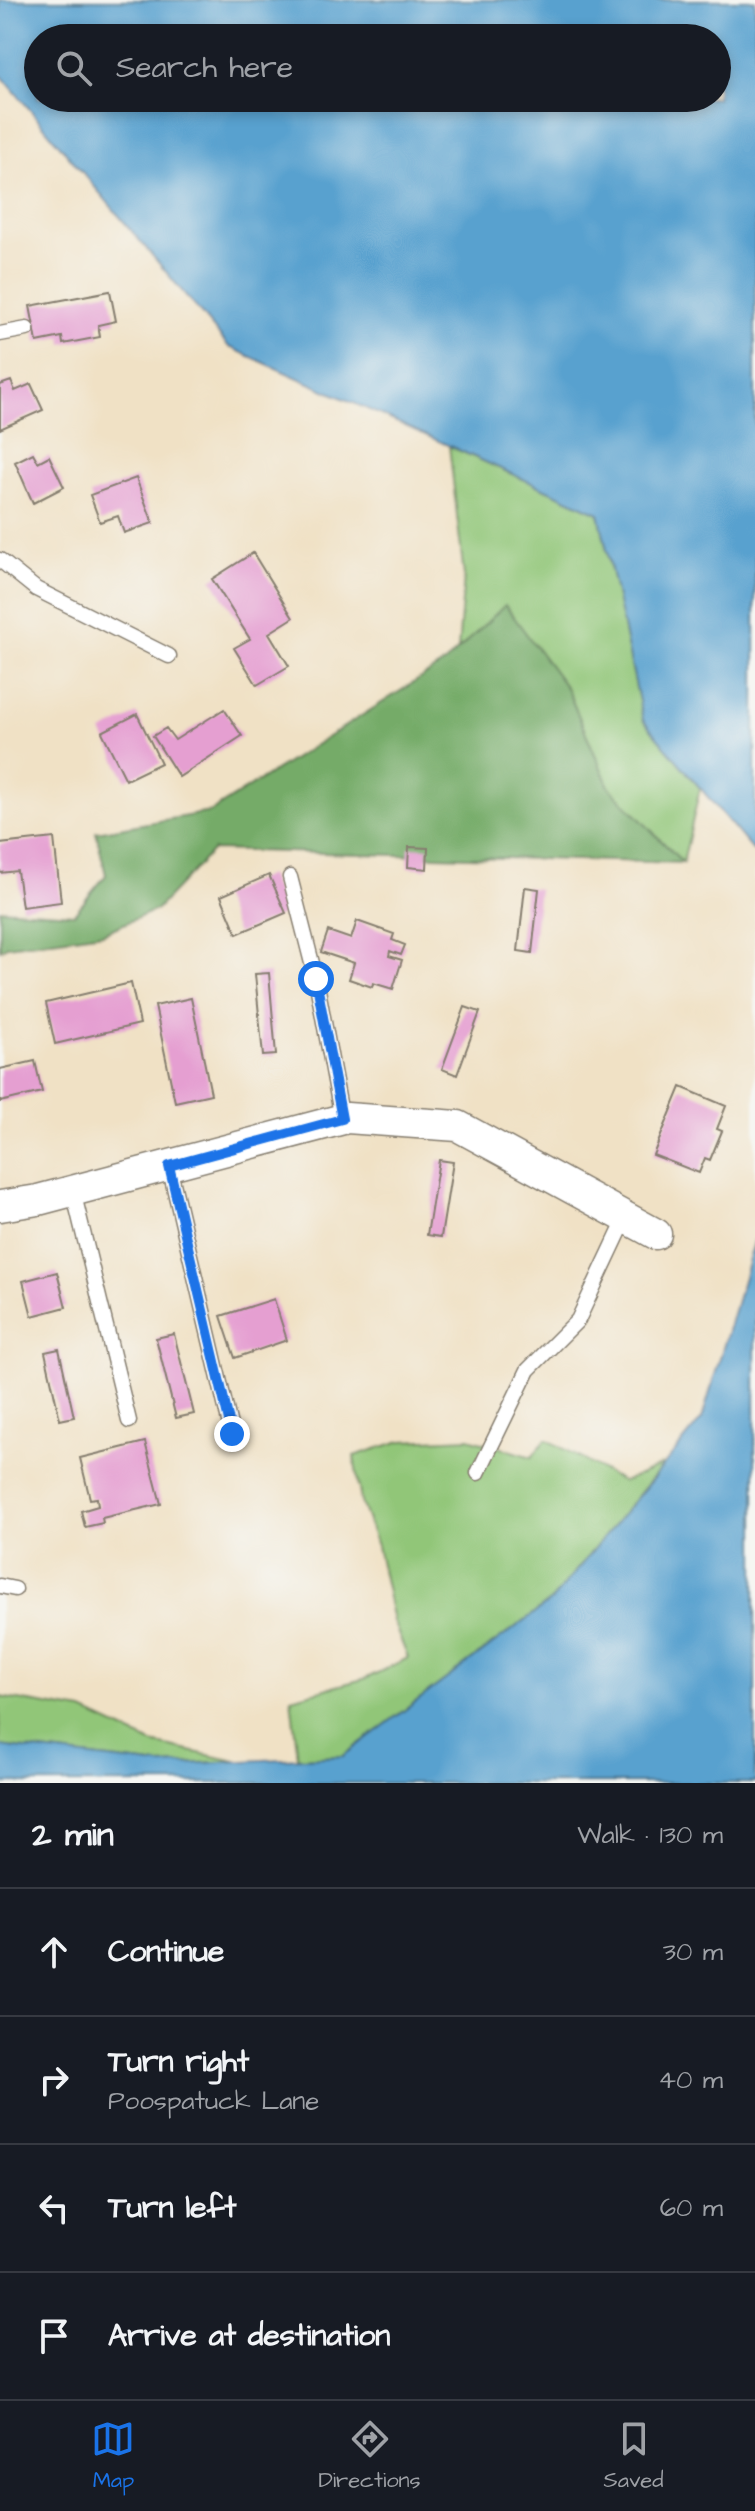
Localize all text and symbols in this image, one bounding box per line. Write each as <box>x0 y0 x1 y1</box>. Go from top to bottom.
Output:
search box <box>24 24 731 112</box>
icon: search <box>52 46 96 90</box>
text: Search here <box>116 47 293 89</box>
route start <box>298 961 334 997</box>
route end <box>214 1416 250 1452</box>
text: 2 min <box>32 1811 114 1859</box>
text: Walk · 130 m <box>577 1817 723 1853</box>
icon: ahead <box>32 1930 76 1974</box>
text: Continue <box>108 1931 224 1973</box>
text: 30 m <box>663 1934 723 1970</box>
text: Turn right <box>108 2041 249 2083</box>
icon: right <box>32 2058 76 2102</box>
text: 40 m <box>658 2062 723 2098</box>
text: Poospatuck Lane <box>108 2083 319 2119</box>
icon: left <box>32 2186 76 2230</box>
text: Turn left <box>108 2187 236 2229</box>
text: 60 m <box>660 2190 723 2226</box>
icon: arrive <box>32 2314 76 2358</box>
text: Arrive at destination <box>108 2315 390 2357</box>
tab: Map <box>91 2417 135 2496</box>
tab: Directions <box>318 2417 421 2496</box>
tab: Saved <box>604 2417 664 2496</box>

